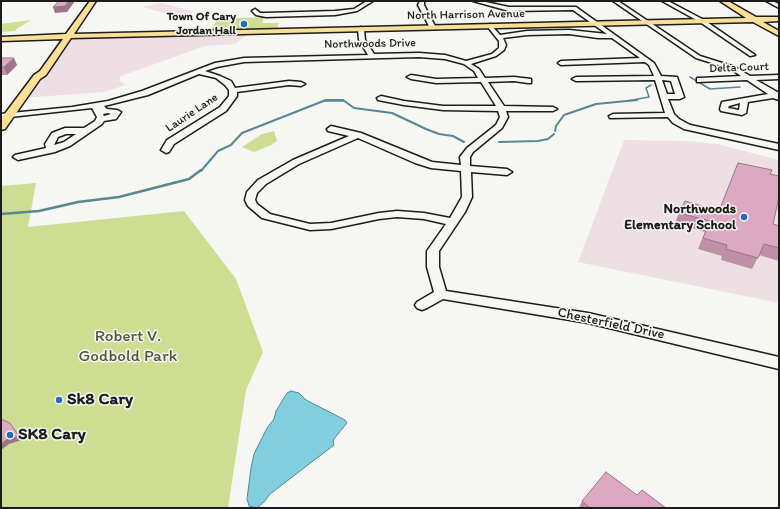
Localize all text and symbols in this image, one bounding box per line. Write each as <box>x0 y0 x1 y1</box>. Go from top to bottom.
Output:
street label: North Harrison Avenue <box>407 7 525 23</box>
place label: Town Of Cary Jordan Hall <box>167 10 236 38</box>
marker: Town Of Cary Jordan Hall <box>239 19 249 29</box>
street label: Northwoods Drive <box>324 36 416 52</box>
street label: Delta Court <box>709 60 769 76</box>
street label: Laurie Lane <box>163 90 221 136</box>
place label: Northwoods Elementary School <box>624 201 736 234</box>
marker: Northwoods Elementary School <box>739 212 749 222</box>
street label: Chesterfield Drive <box>556 304 666 344</box>
park label: Robert V. Godbold Park <box>79 327 177 367</box>
place label: Sk8 Cary <box>67 390 133 410</box>
marker: Sk8 Cary <box>54 395 64 405</box>
place label: SK8 Cary <box>18 425 86 445</box>
marker: SK8 Cary <box>5 430 15 440</box>

